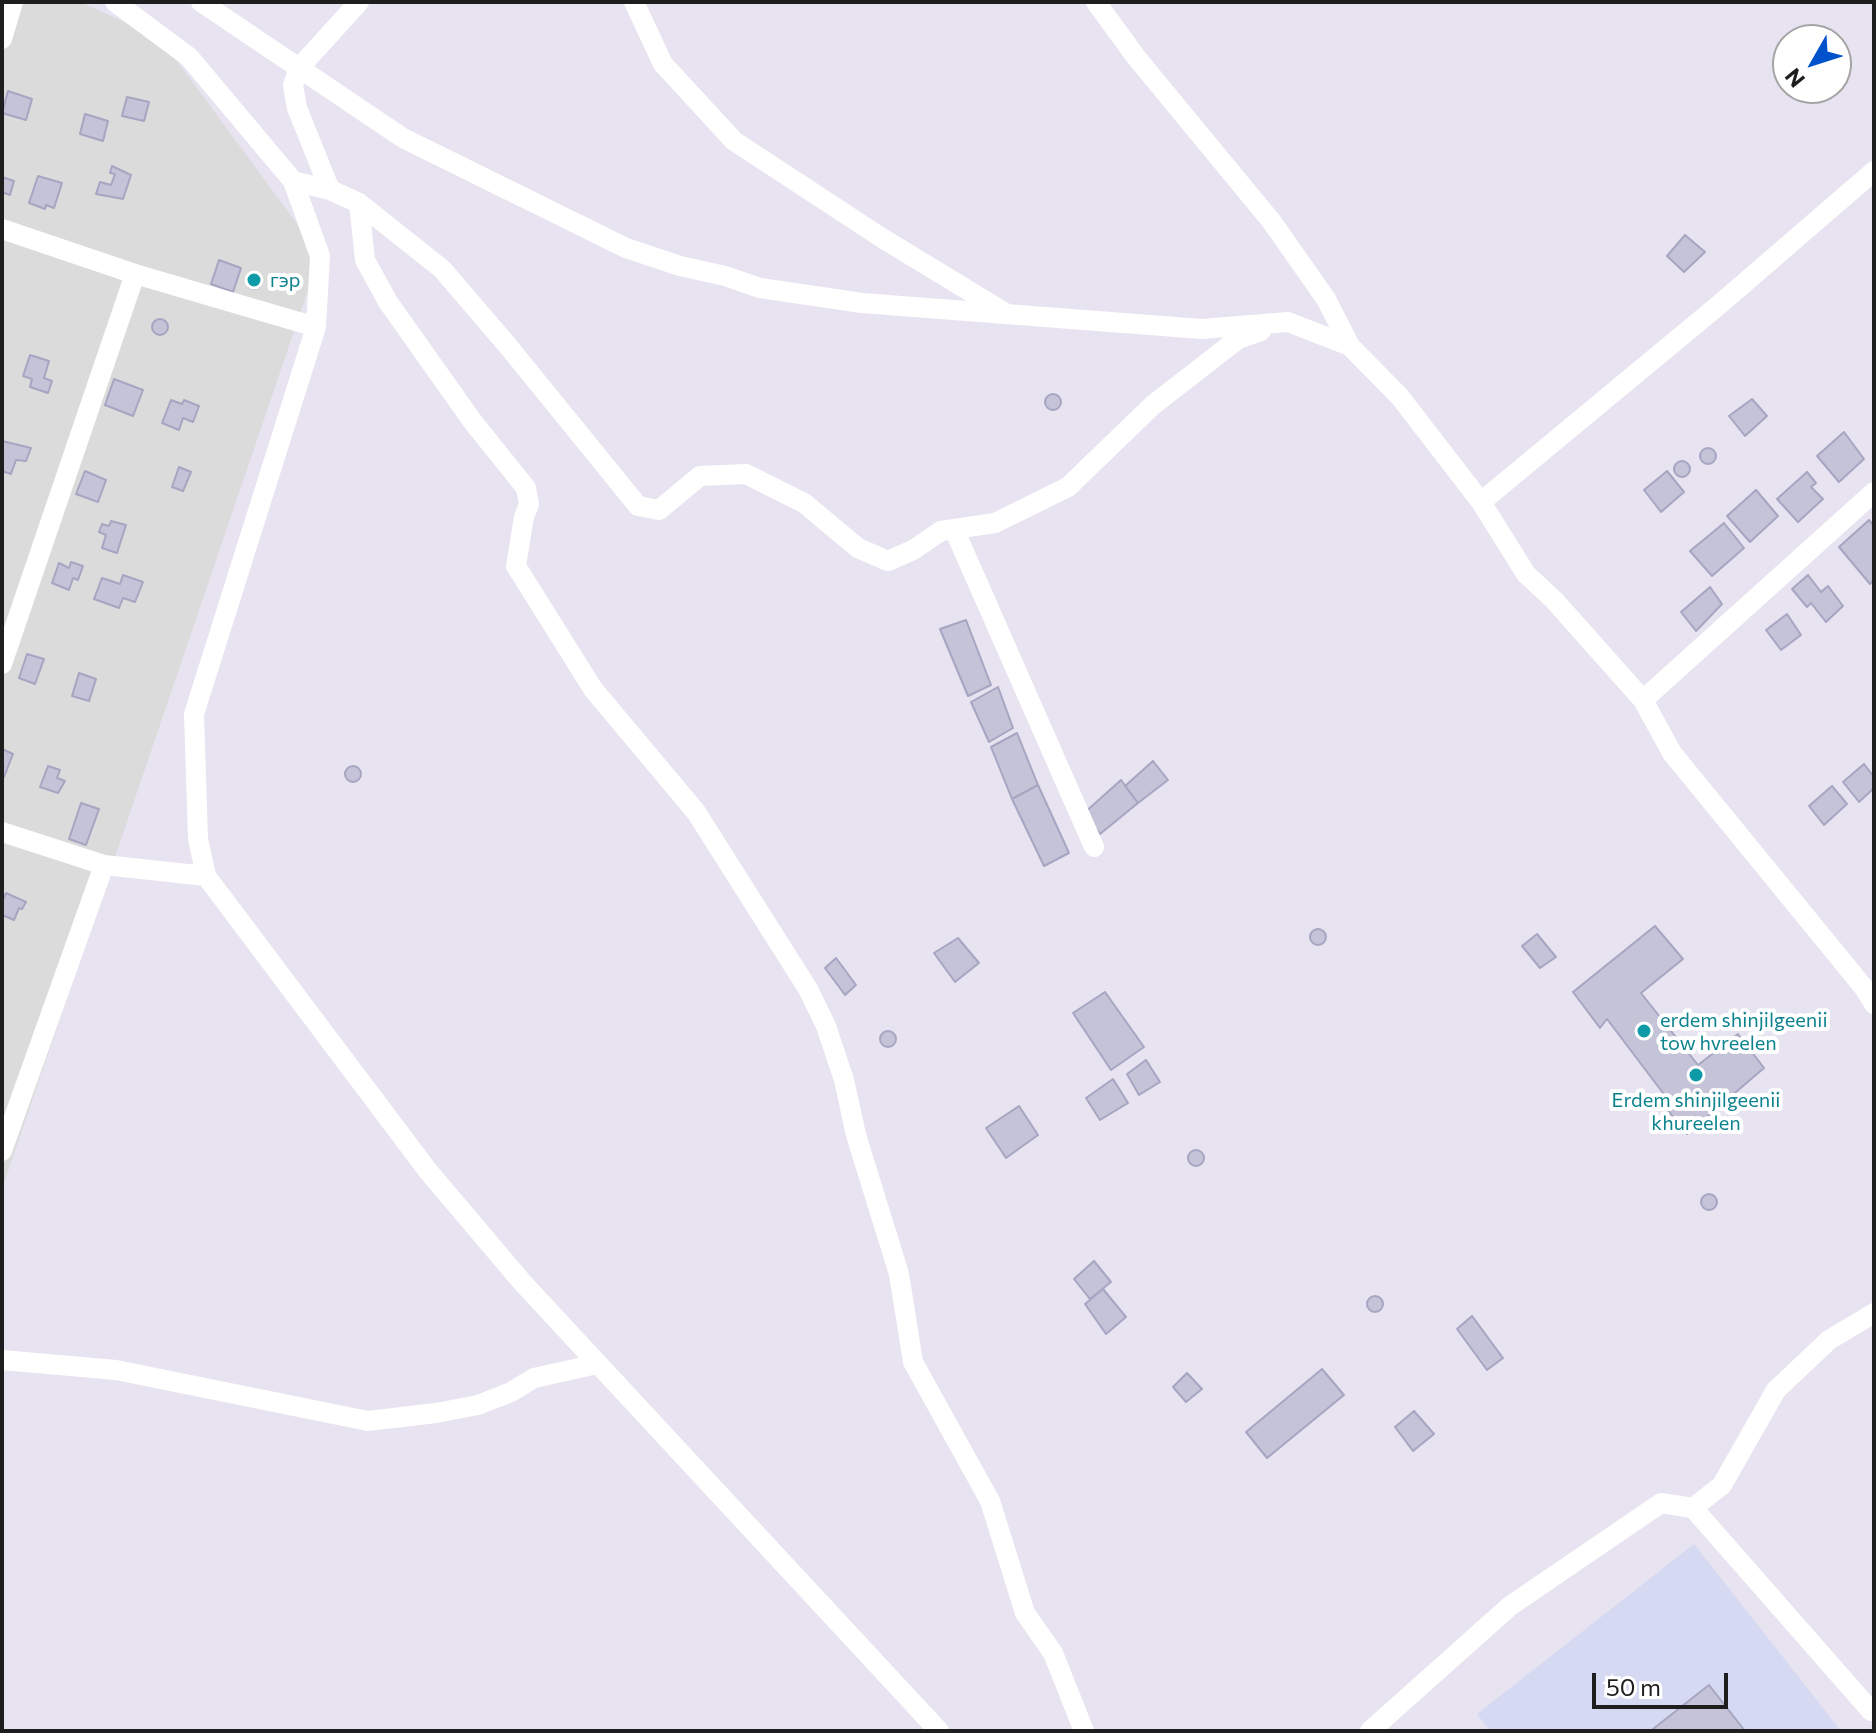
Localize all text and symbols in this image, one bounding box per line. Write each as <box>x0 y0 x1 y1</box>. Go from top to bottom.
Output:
north arrow <box>1772 24 1852 104</box>
text: N <box>1779 63 1810 93</box>
place label: гэр <box>270 268 300 292</box>
marker: гэр <box>245 271 263 289</box>
place label: erdem shinjilgeenii tow hvreelen <box>1660 1008 1828 1055</box>
marker: erdem shinjilgeenii tow hvreelen <box>1635 1022 1653 1040</box>
marker: Erdem shinjilgeenii khureelen <box>1687 1066 1705 1084</box>
place label: Erdem shinjilgeenii khureelen <box>1612 1088 1780 1135</box>
scale bar <box>1596 1657 1732 1707</box>
text: 50 m <box>1606 1672 1661 1701</box>

